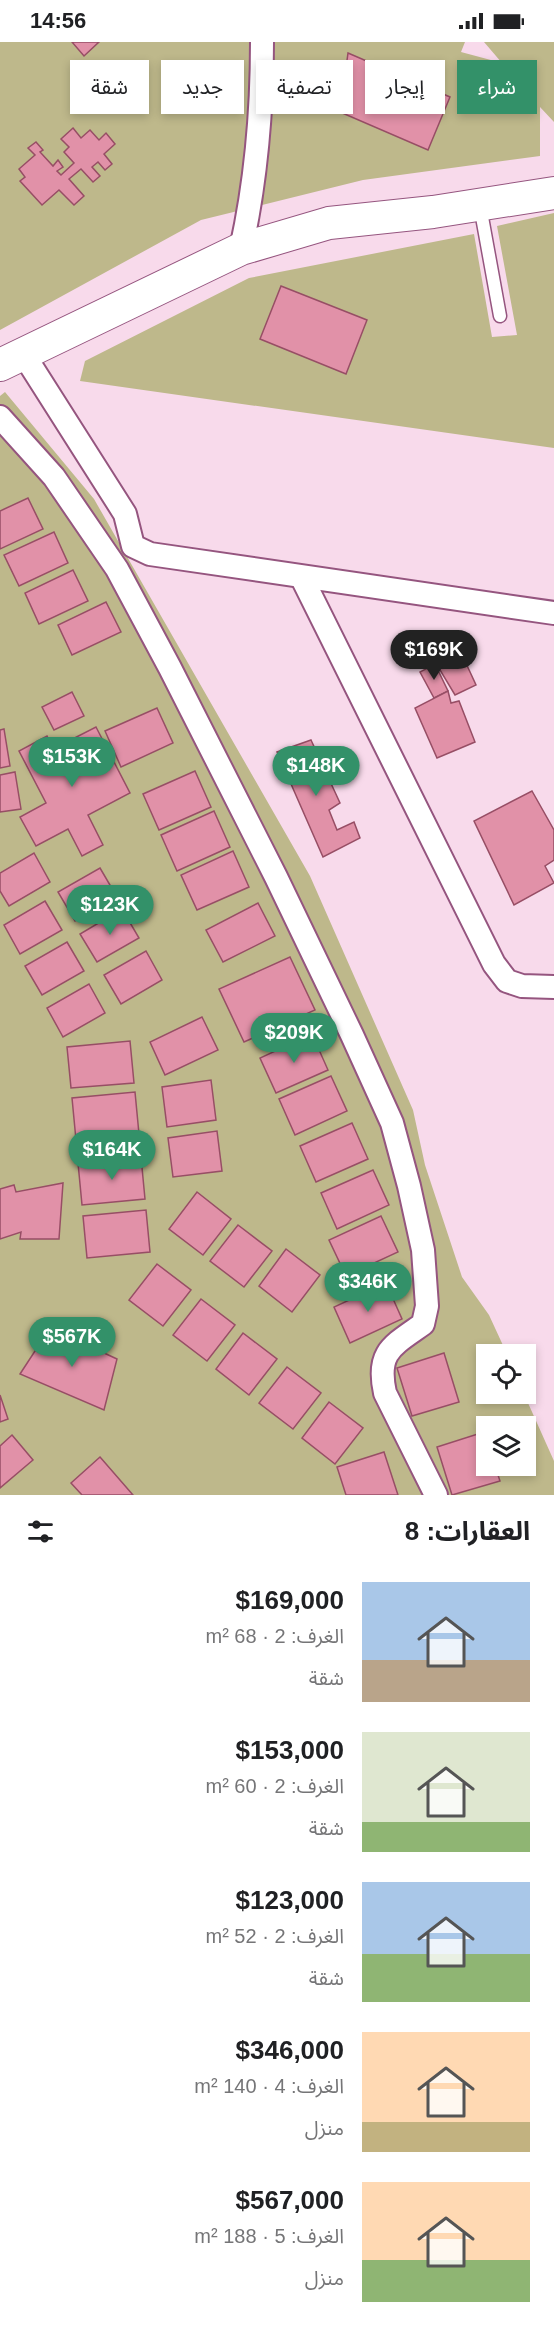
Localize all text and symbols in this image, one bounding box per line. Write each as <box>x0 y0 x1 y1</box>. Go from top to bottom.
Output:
text: 14:56 <box>30 8 86 33</box>
chip: شقة <box>70 60 149 114</box>
chip: جديد <box>161 60 244 114</box>
chip: تصفية <box>256 60 353 114</box>
chip: إيجار <box>365 60 445 114</box>
chip: شراء <box>457 60 537 114</box>
pin: $169K <box>392 630 476 681</box>
text: $169K <box>405 638 463 660</box>
pin: $153K <box>30 737 114 788</box>
text: $153K <box>43 745 101 767</box>
pin: $148K <box>274 746 358 797</box>
text: $148K <box>287 754 345 776</box>
pin: $123K <box>68 885 152 936</box>
text: $123K <box>81 893 139 915</box>
pin: $209K <box>252 1013 336 1064</box>
text: $209K <box>265 1021 323 1043</box>
pin: $164K <box>70 1130 154 1181</box>
text: $164K <box>83 1138 141 1160</box>
pin: $346K <box>326 1262 410 1313</box>
text: $346K <box>339 1270 397 1292</box>
pin: $567K <box>30 1317 114 1368</box>
text: $567K <box>43 1325 101 1347</box>
map controls <box>476 1344 536 1476</box>
button: locate <box>476 1344 536 1404</box>
button: layers <box>476 1416 536 1476</box>
icon: filters <box>24 1515 57 1548</box>
text: العقارات: 8 <box>405 1516 530 1546</box>
text: $169,000 <box>236 1585 344 1615</box>
icon: home <box>410 1606 482 1678</box>
text: الغرف: 2 · 68 m² <box>205 1625 344 1647</box>
text: شقة <box>309 1667 344 1689</box>
text: $153,000 <box>236 1735 344 1765</box>
icon: home <box>410 1756 482 1828</box>
text: الغرف: 2 · 60 m² <box>205 1775 344 1797</box>
text: شقة <box>309 1817 344 1839</box>
text: $123,000 <box>236 1885 344 1915</box>
icon: home <box>410 1906 482 1978</box>
text: الغرف: 2 · 52 m² <box>205 1925 344 1947</box>
text: شقة <box>309 1967 344 1989</box>
text: $346,000 <box>236 2035 344 2065</box>
icon: home <box>410 2056 482 2128</box>
text: الغرف: 4 · 140 m² <box>194 2075 344 2097</box>
text: منزل <box>305 2117 344 2139</box>
text: $567,000 <box>236 2185 344 2215</box>
icon: home <box>410 2206 482 2278</box>
text: الغرف: 5 · 188 m² <box>194 2225 344 2247</box>
text: منزل <box>305 2267 344 2289</box>

